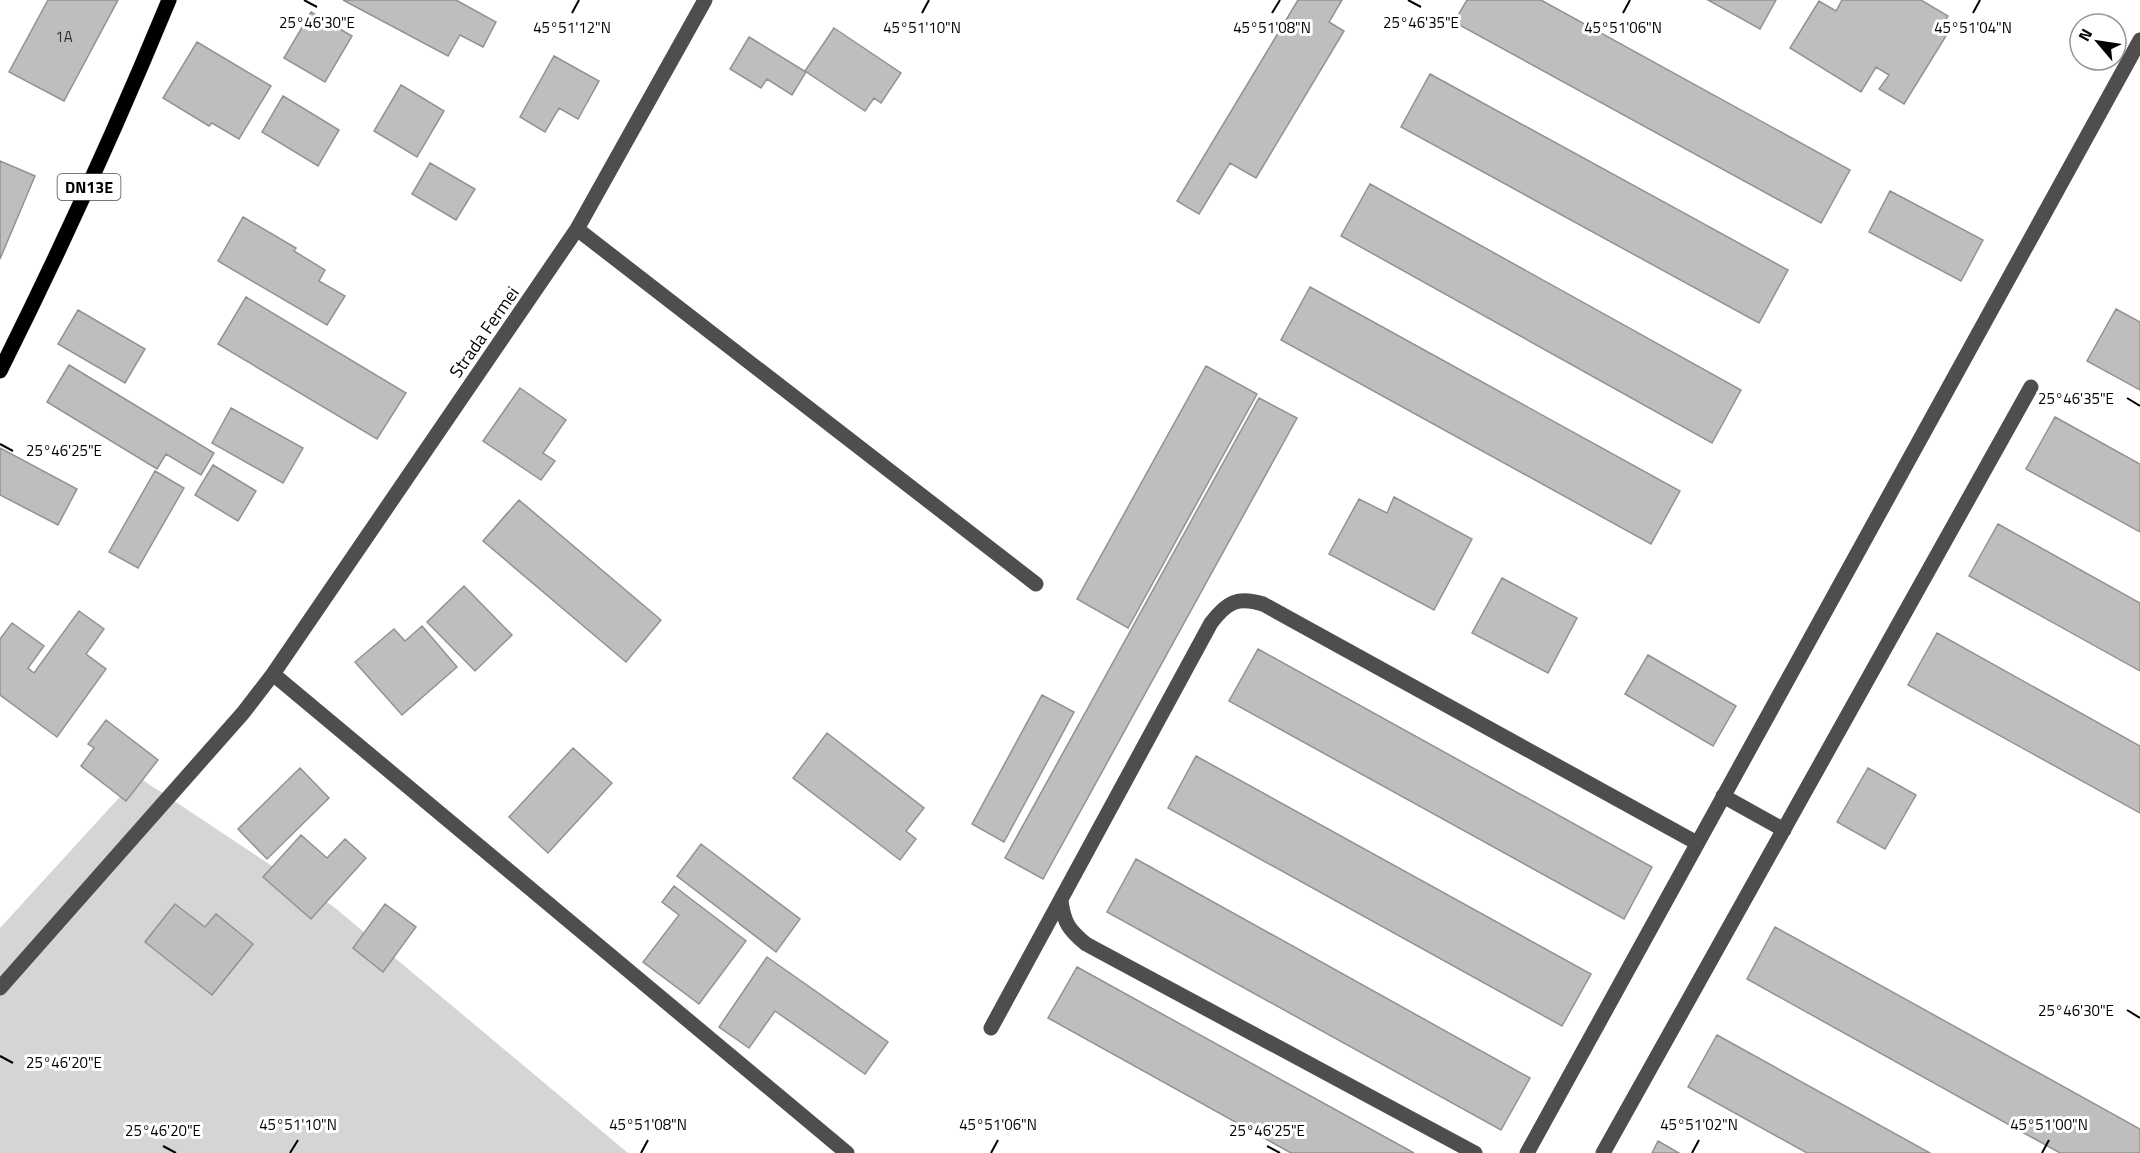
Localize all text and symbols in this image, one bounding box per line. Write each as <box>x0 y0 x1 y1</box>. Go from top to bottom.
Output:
text: 25°46'30"E <box>279 11 355 34</box>
text: 25°46'35"E <box>1383 11 1459 34</box>
north arrow <box>2068 12 2128 72</box>
text: 45°51'12"N <box>533 16 611 39</box>
text: 45°51'10"N <box>883 16 961 39</box>
text: 45°51'08"N <box>1233 16 1311 39</box>
text: 45°51'06"N <box>1584 16 1662 39</box>
text: 45°51'04"N <box>1934 16 2012 39</box>
text: N <box>2072 24 2098 45</box>
house number: 1A <box>55 25 73 48</box>
road number: DN13E <box>58 174 121 200</box>
street label: Strada Fermei <box>442 281 526 383</box>
text: 25°46'35"E <box>2038 387 2114 410</box>
text: 25°46'25"E <box>26 439 102 462</box>
text: 25°46'30"E <box>2038 999 2114 1022</box>
text: 25°46'20"E <box>26 1051 102 1074</box>
text: 45°51'10"N <box>259 1113 337 1136</box>
text: 45°51'08"N <box>609 1113 687 1136</box>
text: 45°51'06"N <box>959 1113 1037 1136</box>
text: 45°51'02"N <box>1660 1113 1738 1136</box>
text: 45°51'00"N <box>2010 1113 2088 1136</box>
text: 25°46'20"E <box>125 1119 201 1142</box>
text: 25°46'25"E <box>1229 1119 1305 1142</box>

